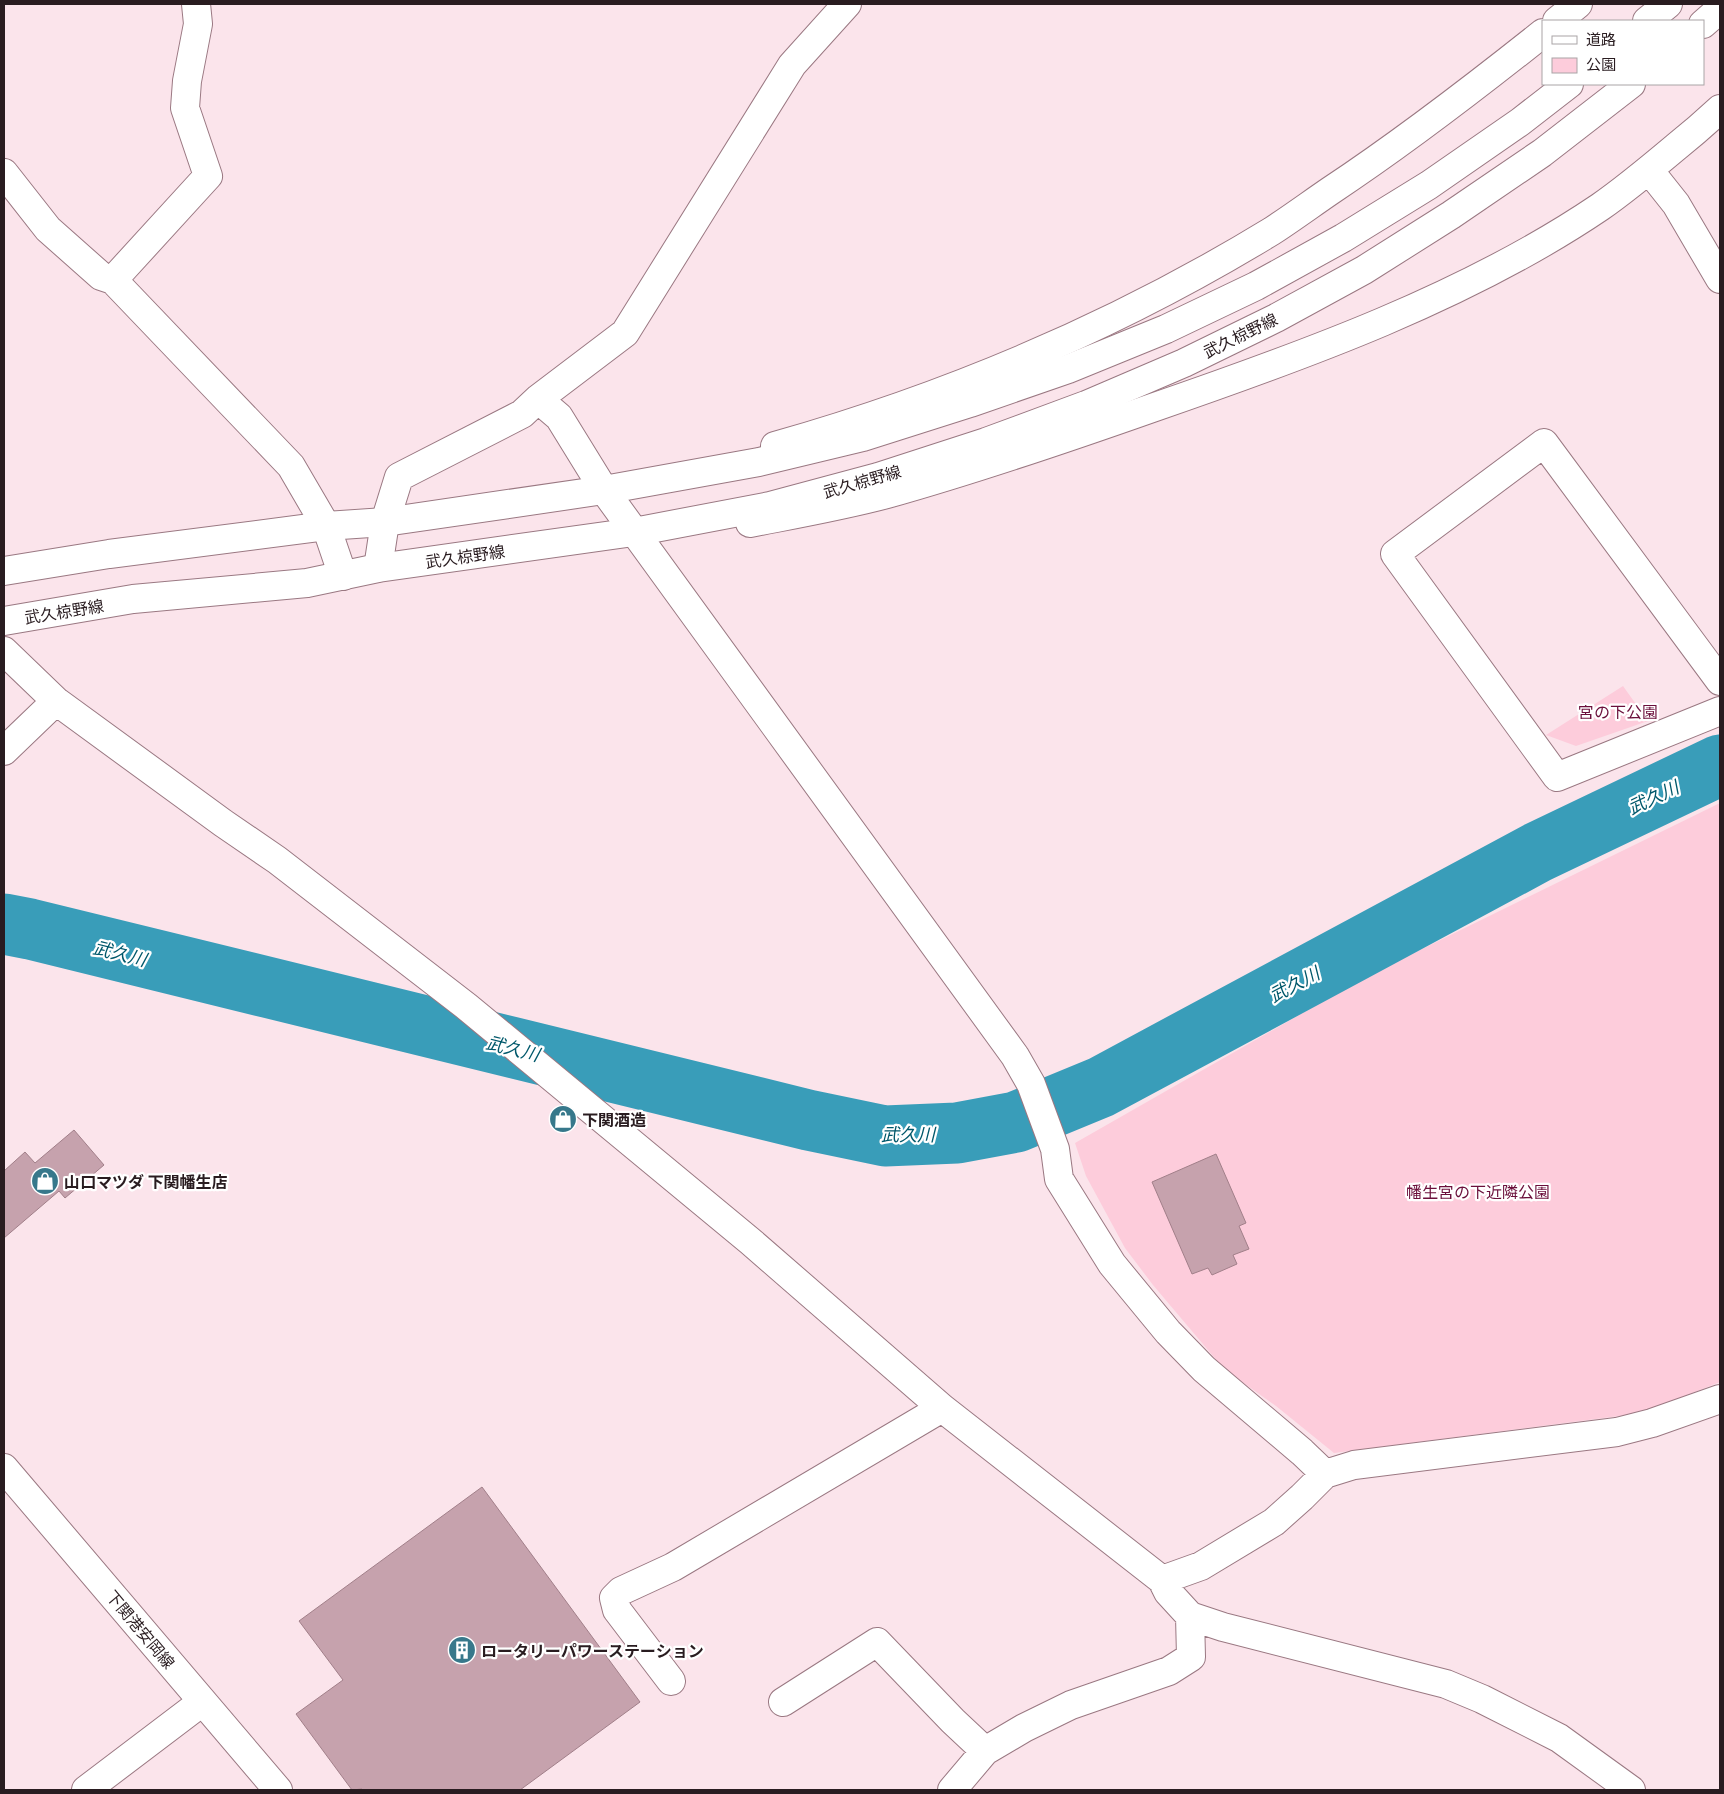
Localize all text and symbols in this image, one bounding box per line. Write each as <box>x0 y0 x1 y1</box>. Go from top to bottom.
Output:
legend <box>1542 20 1704 85</box>
text: 道路 <box>1586 30 1616 48</box>
text: 公園 <box>1586 55 1616 73</box>
street label: 武久椋野線 <box>1200 309 1280 361</box>
street label: 武久椋野線 <box>821 461 903 501</box>
street label: 武久椋野線 <box>424 541 506 571</box>
street label: 武久椋野線 <box>23 595 105 627</box>
park label: 宮の下公園 <box>1578 702 1658 721</box>
water label: 武久川 <box>1624 775 1684 818</box>
water label: 武久川 <box>91 936 151 971</box>
water label: 武久川 <box>1265 961 1325 1006</box>
water label: 武久川 <box>484 1031 544 1066</box>
shop icon: 下関酒造 <box>548 1104 578 1134</box>
place label: 下関酒造 <box>582 1110 646 1129</box>
water label: 武久川 <box>881 1123 937 1145</box>
shop icon: 山口マツダ 下関幡生店 <box>30 1166 60 1196</box>
place label: 山口マツダ 下関幡生店 <box>64 1172 227 1191</box>
park label: 幡生宮の下近隣公園 <box>1406 1182 1550 1201</box>
street label: 下関港安岡線 <box>103 1586 179 1672</box>
building icon: ロータリーパワーステーション <box>447 1635 477 1665</box>
place label: ロータリーパワーステーション <box>481 1641 704 1660</box>

